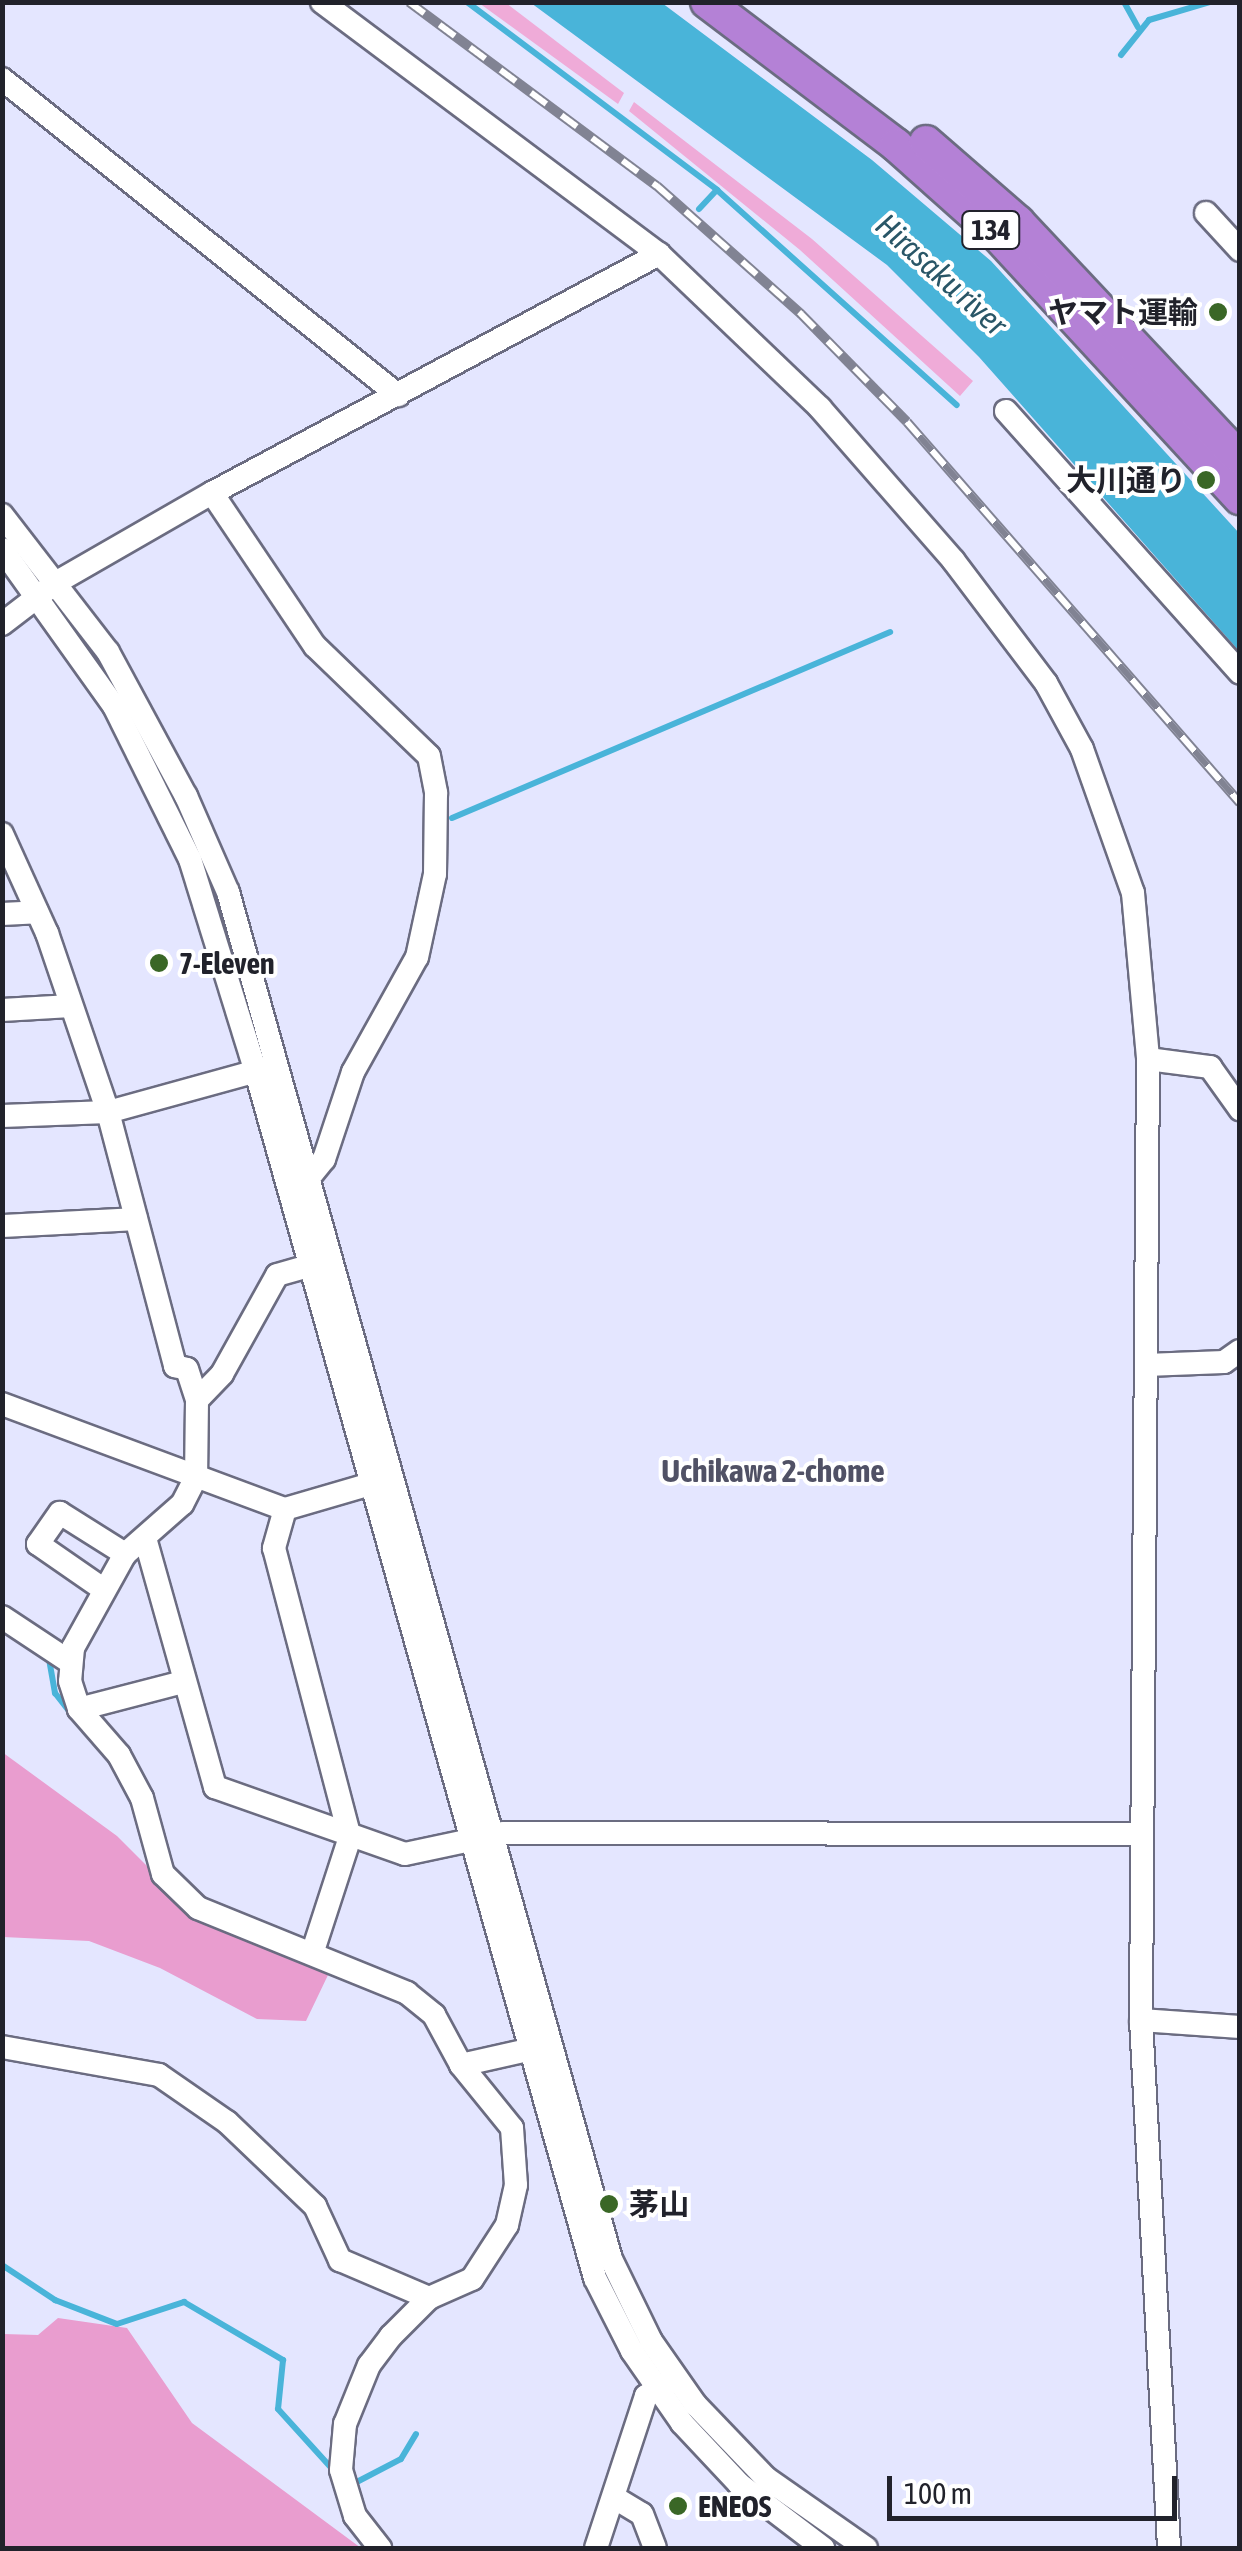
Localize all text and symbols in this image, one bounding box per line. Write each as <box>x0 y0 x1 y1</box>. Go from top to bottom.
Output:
water label: Hirasaku river <box>868 206 1014 344</box>
road number: 134 <box>961 207 1021 253</box>
place label: ヤマト運輸 <box>1048 294 1198 330</box>
marker: ヤマト運輸 <box>1207 301 1229 323</box>
place label: 大川通り <box>1066 462 1186 498</box>
marker: 大川通り <box>1195 469 1217 491</box>
place label: 7-Eleven <box>179 945 275 981</box>
marker: 7-Eleven <box>148 952 170 974</box>
district label: Uchikawa 2-chome <box>661 1452 885 1490</box>
place label: 茅山 <box>629 2186 689 2222</box>
marker: 茅山 <box>598 2193 620 2215</box>
scale bar <box>892 2456 1182 2518</box>
text: 100 m <box>904 2476 972 2510</box>
place label: ENEOS <box>698 2488 771 2524</box>
marker: ENEOS <box>667 2495 689 2517</box>

